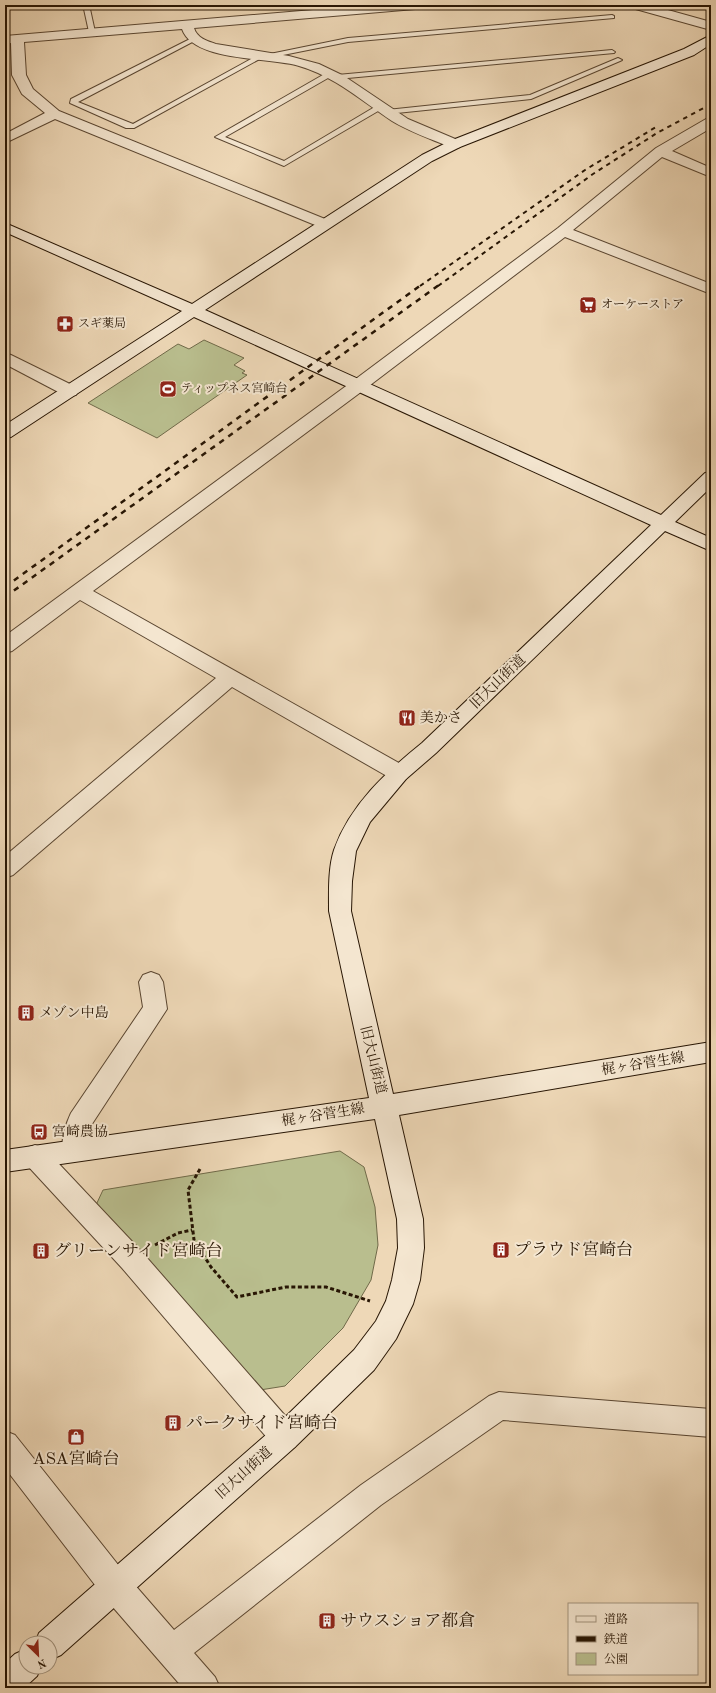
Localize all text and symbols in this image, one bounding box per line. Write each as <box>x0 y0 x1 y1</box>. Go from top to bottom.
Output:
supermarket icon: オーケーストア <box>578 295 598 315</box>
place label: オーケーストア <box>601 298 684 311</box>
pharmacy icon: スギ薬局 <box>55 314 75 334</box>
place label: スギ薬局 <box>78 316 126 330</box>
sports icon: ティップネス宮崎台 <box>158 379 178 399</box>
place label: ティップネス宮崎台 <box>181 381 288 395</box>
street label: 旧大山街道 <box>467 652 528 711</box>
restaurant icon: 美かさ <box>397 708 417 728</box>
place label: 美かさ <box>420 710 462 725</box>
building icon: メゾン中島 <box>16 1003 36 1023</box>
place label: メゾン中島 <box>39 1005 109 1020</box>
street label: 旧大山街道 <box>358 1024 389 1096</box>
street label: 梶ヶ谷菅生線 <box>600 1050 686 1077</box>
street label: 梶ヶ谷菅生線 <box>280 1101 366 1128</box>
bus stop icon: 宮崎農協 <box>29 1122 49 1142</box>
place label: 宮崎農協 <box>52 1124 108 1139</box>
building icon: プラウド宮崎台 <box>491 1240 511 1260</box>
place label: プラウド宮崎台 <box>514 1240 633 1259</box>
building icon: グリーンサイド宮崎台 <box>31 1241 51 1261</box>
place label: グリーンサイド宮崎台 <box>54 1241 222 1260</box>
building icon: パークサイド宮崎台 <box>163 1413 183 1433</box>
place label: パークサイド宮崎台 <box>186 1413 338 1432</box>
shop icon: ASA宮崎台 <box>66 1427 86 1447</box>
street label: 旧大山街道 <box>213 1444 275 1502</box>
place label: ASA宮崎台 <box>32 1449 120 1468</box>
legend <box>568 1603 698 1675</box>
building icon: サウスショア都倉 <box>317 1611 337 1631</box>
place label: サウスショア都倉 <box>340 1611 475 1630</box>
text: 道路 <box>604 1612 628 1626</box>
text: 鉄道 <box>603 1632 628 1646</box>
north arrow <box>18 1635 58 1675</box>
text: 公園 <box>604 1653 628 1666</box>
text: N <box>35 1656 48 1670</box>

